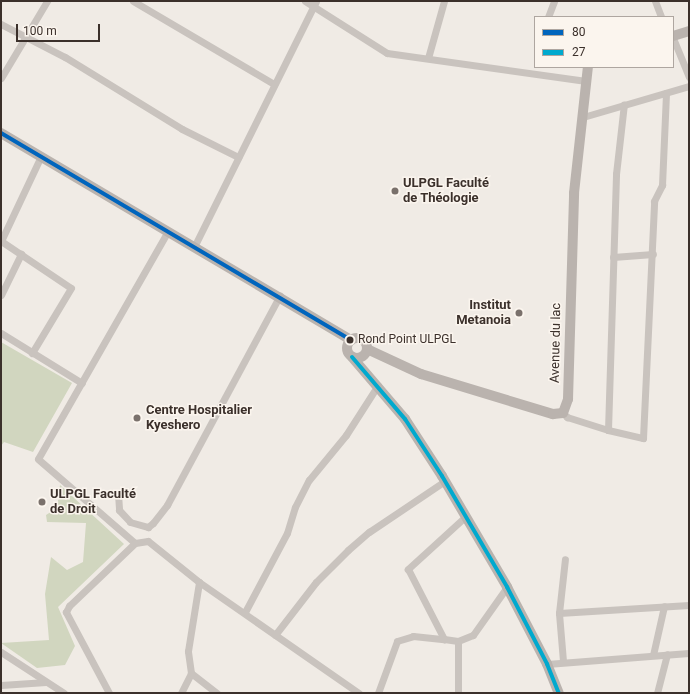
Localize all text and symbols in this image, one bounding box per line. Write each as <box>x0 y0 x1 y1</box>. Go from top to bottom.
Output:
scale bar <box>18 16 102 42</box>
legend <box>534 16 674 68</box>
text: 100 m <box>23 24 57 38</box>
text: 80 <box>572 25 586 39</box>
text: 27 <box>572 45 586 59</box>
place label: ULPGL Faculté de Théologie <box>403 176 489 207</box>
marker: ULPGL Faculté de Théologie <box>390 186 400 196</box>
place label: Institut Metanoia <box>456 298 511 329</box>
street label: Avenue du lac <box>547 303 565 383</box>
marker: Institut Metanoia <box>514 308 524 318</box>
place label: Rond Point ULPGL <box>358 333 456 347</box>
marker: Rond Point ULPGL <box>345 335 355 345</box>
place label: Centre Hospitalier Kyeshero <box>146 403 252 434</box>
marker: Centre Hospitalier Kyeshero <box>131 412 143 424</box>
place label: ULPGL Faculté de Droit <box>50 487 136 518</box>
marker: ULPGL Faculté de Droit <box>37 497 47 507</box>

